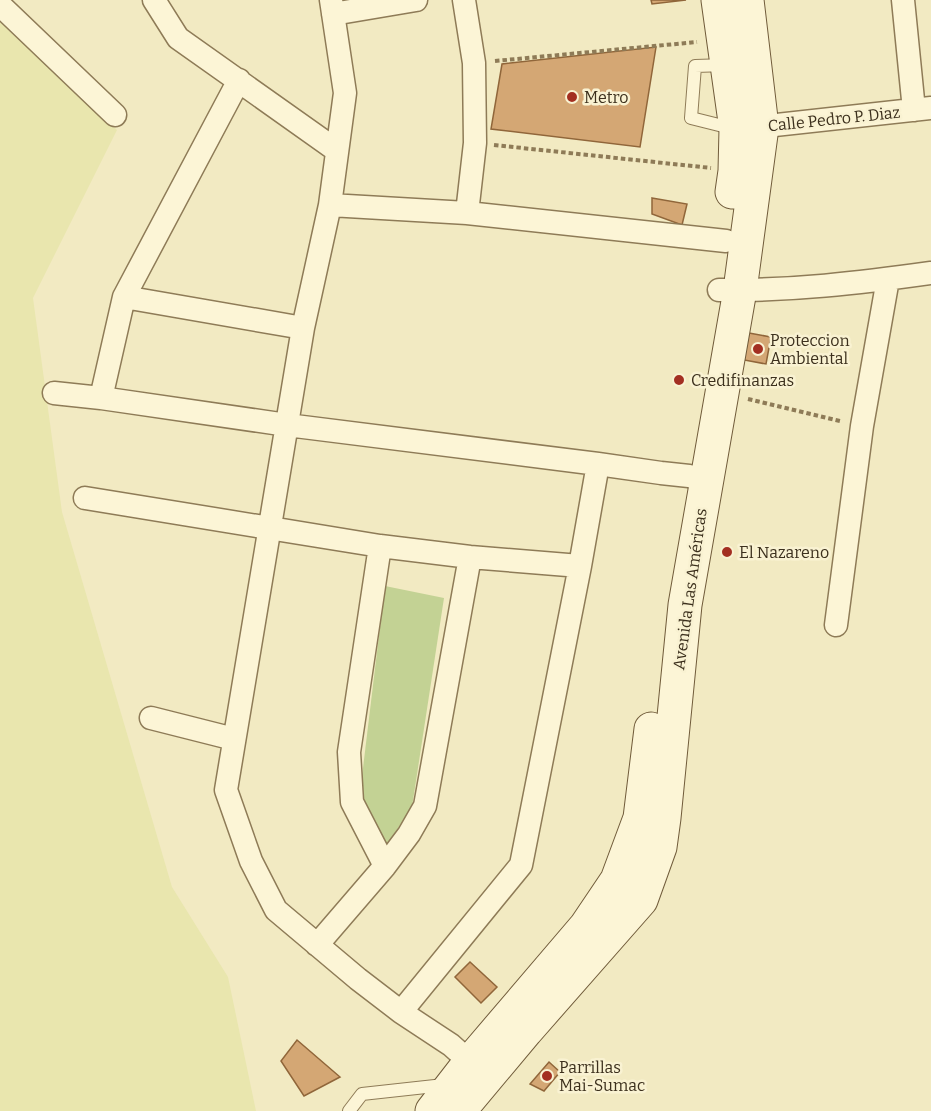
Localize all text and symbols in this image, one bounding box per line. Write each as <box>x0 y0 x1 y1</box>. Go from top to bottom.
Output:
place label: Metro <box>584 88 628 107</box>
marker: Metro <box>565 90 579 104</box>
street label: Calle Pedro P. Diaz <box>767 103 901 135</box>
place label: Proteccion Ambiental <box>770 331 850 368</box>
marker: Proteccion Ambiental <box>751 342 765 356</box>
place label: Credifinanzas <box>691 371 794 390</box>
marker: Credifinanzas <box>672 373 686 387</box>
street label: Avenida Las Américas <box>669 507 711 671</box>
place label: El Nazareno <box>739 543 829 562</box>
marker: El Nazareno <box>720 545 734 559</box>
place label: Parrillas Mai-Sumac <box>559 1058 645 1095</box>
marker: Parrillas Mai-Sumac <box>540 1069 554 1083</box>

